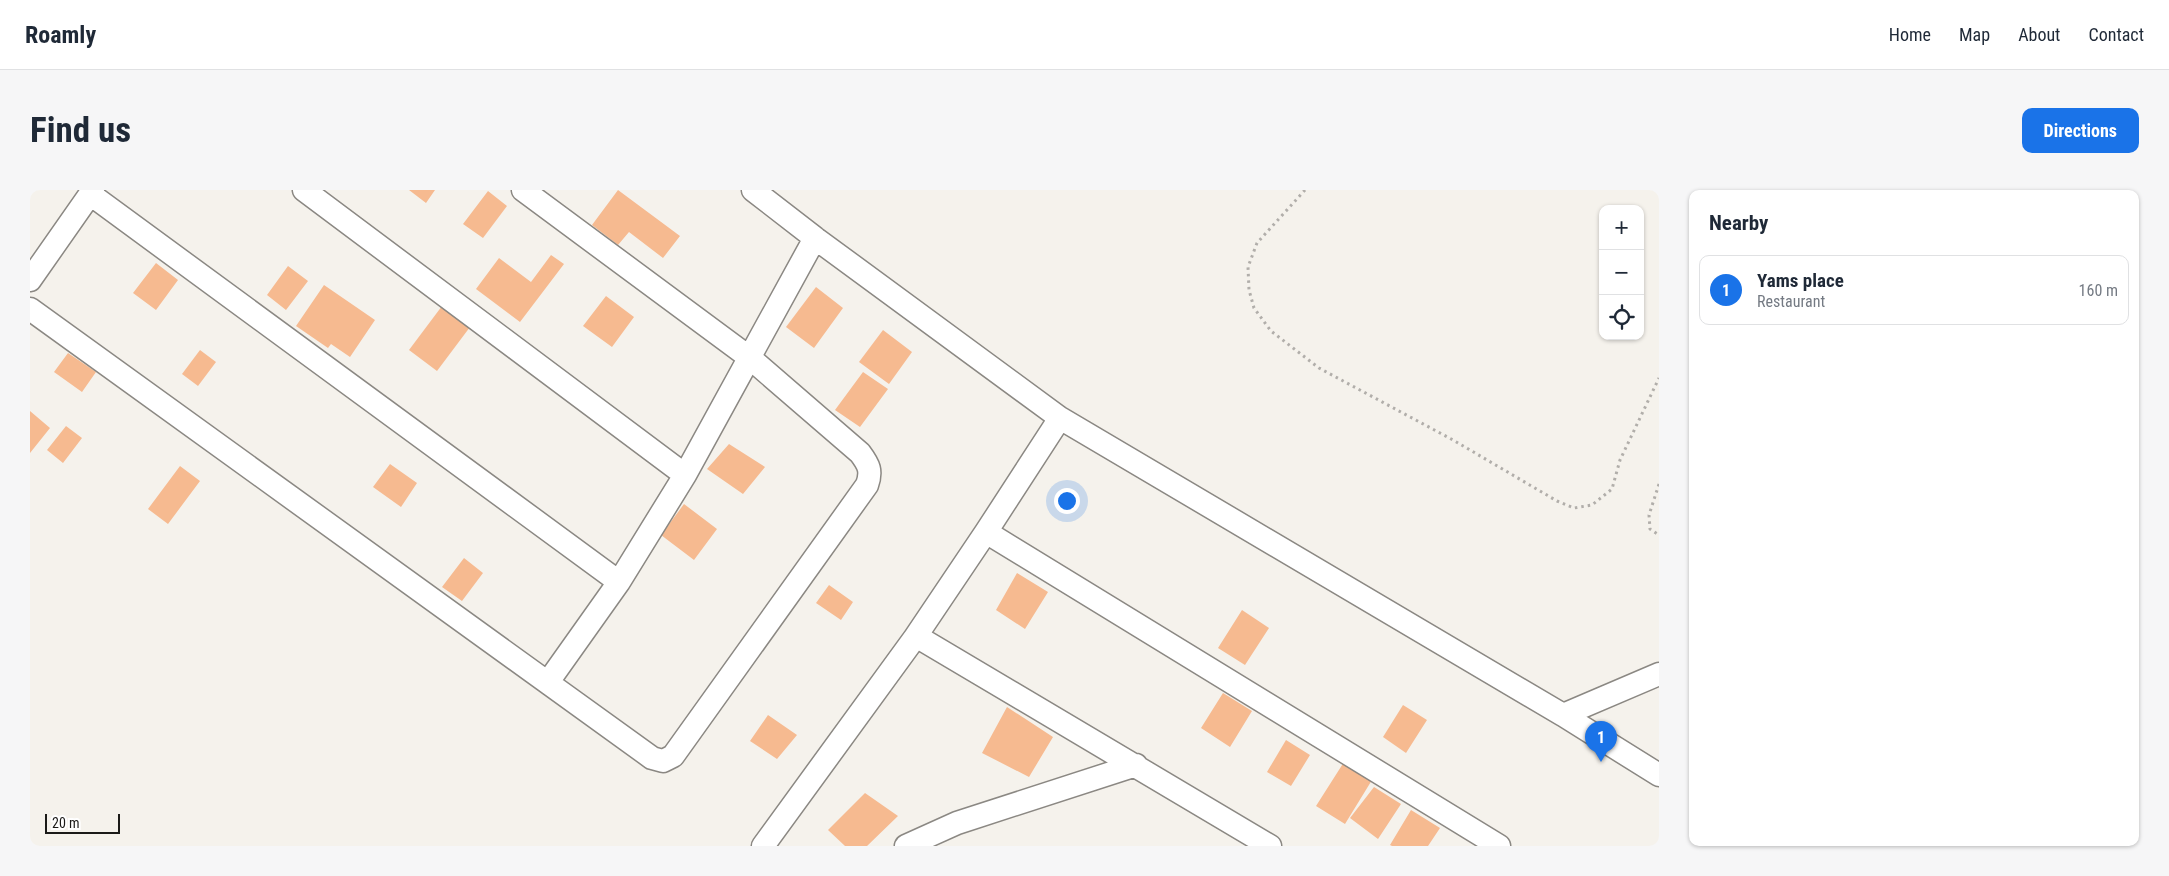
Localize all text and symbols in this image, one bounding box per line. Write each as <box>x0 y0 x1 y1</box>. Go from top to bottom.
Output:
text: Roamly <box>25 21 96 49</box>
text: Home <box>1889 24 1931 45</box>
text: Map <box>1959 24 1990 45</box>
text: About <box>2018 24 2060 45</box>
text: Contact <box>2088 24 2144 45</box>
button: Directions <box>2022 108 2139 153</box>
text: Find us <box>30 110 131 151</box>
map controls <box>1599 205 1644 340</box>
button: + <box>1599 205 1644 250</box>
text: Nearby <box>1709 211 1768 235</box>
button: − <box>1599 250 1644 295</box>
text: Yams place <box>1757 269 1844 292</box>
text: 1 <box>1722 281 1730 300</box>
text: 160 m <box>2079 281 2118 300</box>
text: Restaurant <box>1757 292 1825 311</box>
button: locate <box>1599 295 1644 340</box>
your location <box>1054 488 1080 514</box>
pin: 1 <box>1585 721 1617 762</box>
scale bar <box>45 811 120 834</box>
text: 20 m <box>52 815 80 831</box>

